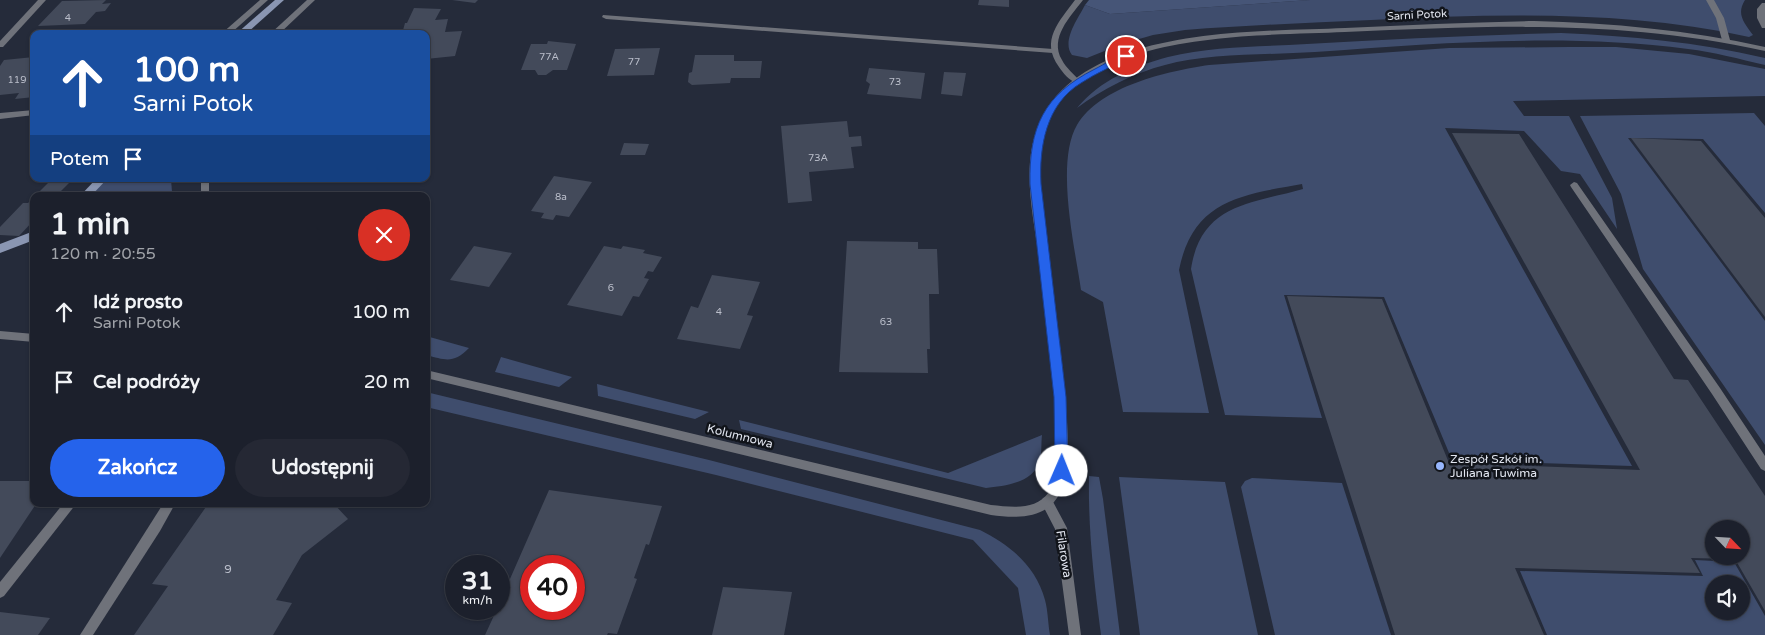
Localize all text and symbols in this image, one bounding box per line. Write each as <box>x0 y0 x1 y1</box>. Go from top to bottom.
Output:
street label: Sarni Potok <box>1387 7 1447 23</box>
house number: 4 <box>65 12 71 24</box>
pin <box>1105 35 1147 77</box>
icon: arrive <box>1112 42 1140 70</box>
text: 100 m <box>133 49 240 91</box>
icon: ahead <box>50 50 115 115</box>
house number: 77A <box>539 51 559 63</box>
house number: 77 <box>628 56 640 68</box>
house number: 119 <box>8 74 26 86</box>
house number: 73 <box>889 76 901 88</box>
text: Sarni Potok <box>133 91 253 117</box>
icon: arrive <box>119 145 147 173</box>
text: Potem <box>50 148 109 170</box>
house number: 73A <box>808 152 828 164</box>
house number: 8a <box>555 191 567 203</box>
text: 1 min <box>50 206 130 243</box>
button: close <box>358 209 410 261</box>
text: 120 m · 20:55 <box>50 244 156 264</box>
house number: 6 <box>608 282 614 294</box>
text: Idź prosto <box>93 291 183 313</box>
icon: ahead <box>50 298 78 326</box>
text: 100 m <box>352 301 410 323</box>
house number: 4 <box>716 306 722 318</box>
text: Sarni Potok <box>93 313 181 333</box>
house number: 63 <box>880 316 892 328</box>
icon: arrive <box>50 368 78 396</box>
text: Cel podróży <box>93 371 200 393</box>
text: 20 m <box>364 371 410 393</box>
street label: Kolumnowa <box>706 421 774 451</box>
button: Zakończ <box>50 439 225 497</box>
button: Udostępnij <box>235 439 410 497</box>
position arrow <box>1035 444 1087 496</box>
place label: Zespół Szkół im. Juliana Tuwima <box>1450 452 1542 480</box>
marker: Zespół Szkół im. Juliana Tuwima <box>1434 460 1446 472</box>
north arrow <box>1705 520 1750 565</box>
map controls <box>1705 520 1750 620</box>
street label: Filarowa <box>1053 529 1075 579</box>
speed limit sign: 40 <box>520 555 585 620</box>
house number: 9 <box>224 562 232 576</box>
text: 31 <box>462 566 493 596</box>
button: sound <box>1705 575 1750 620</box>
text: km/h <box>462 593 493 607</box>

